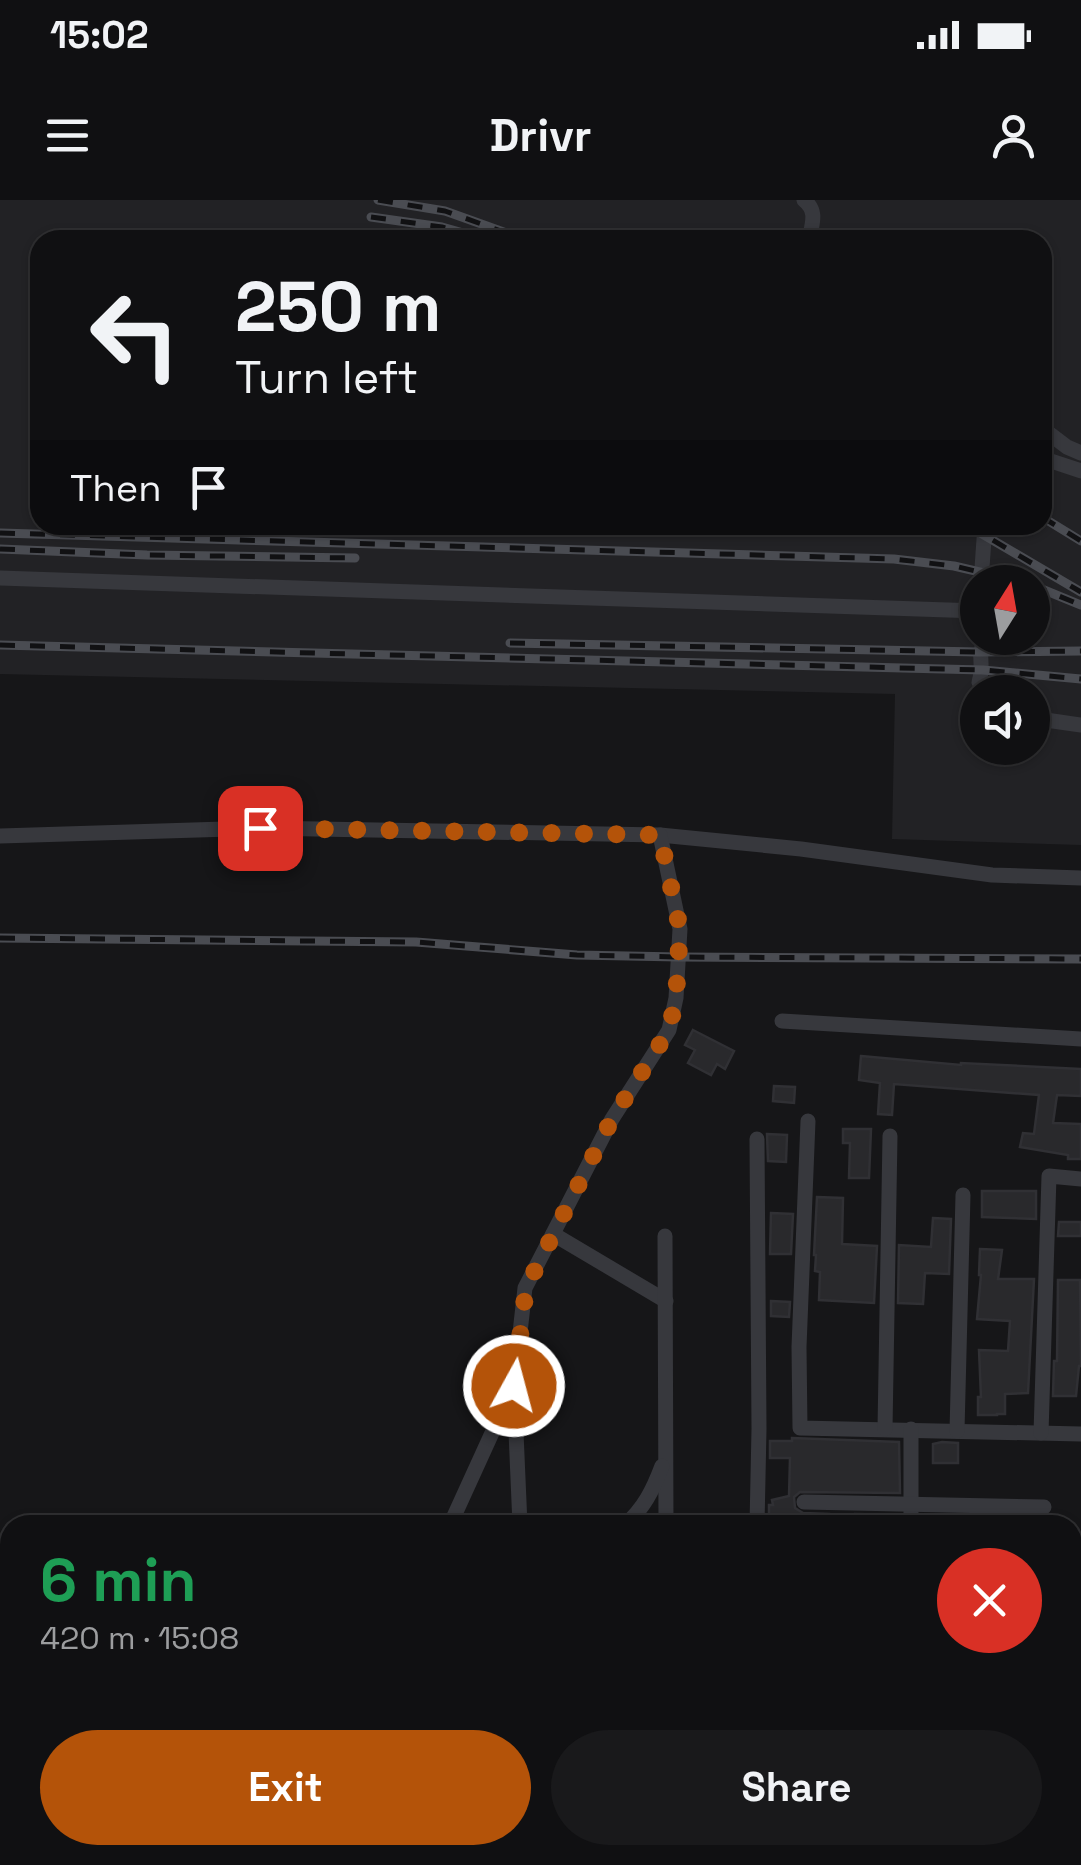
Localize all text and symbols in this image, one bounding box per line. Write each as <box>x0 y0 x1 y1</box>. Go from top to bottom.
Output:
text: 15:02 <box>50 11 149 59</box>
text: Drivr <box>489 107 592 164</box>
icon: menu <box>40 108 95 163</box>
icon: person <box>986 108 1041 163</box>
text: 250 m <box>235 262 442 351</box>
icon: left <box>70 270 200 400</box>
text: Turn left <box>235 349 418 406</box>
icon: arrive <box>181 460 236 515</box>
text: Then <box>70 464 161 512</box>
north arrow <box>960 565 1050 655</box>
map controls <box>960 565 1050 765</box>
button: sound <box>960 675 1050 765</box>
pin <box>218 786 303 871</box>
icon: arrive <box>233 801 288 856</box>
position arrow <box>462 1334 566 1438</box>
text: 6 min <box>40 1542 196 1619</box>
button: close <box>937 1548 1042 1653</box>
text: 420 m · 15:08 <box>40 1618 239 1658</box>
button: Exit <box>40 1730 531 1845</box>
button: Share <box>551 1730 1042 1845</box>

